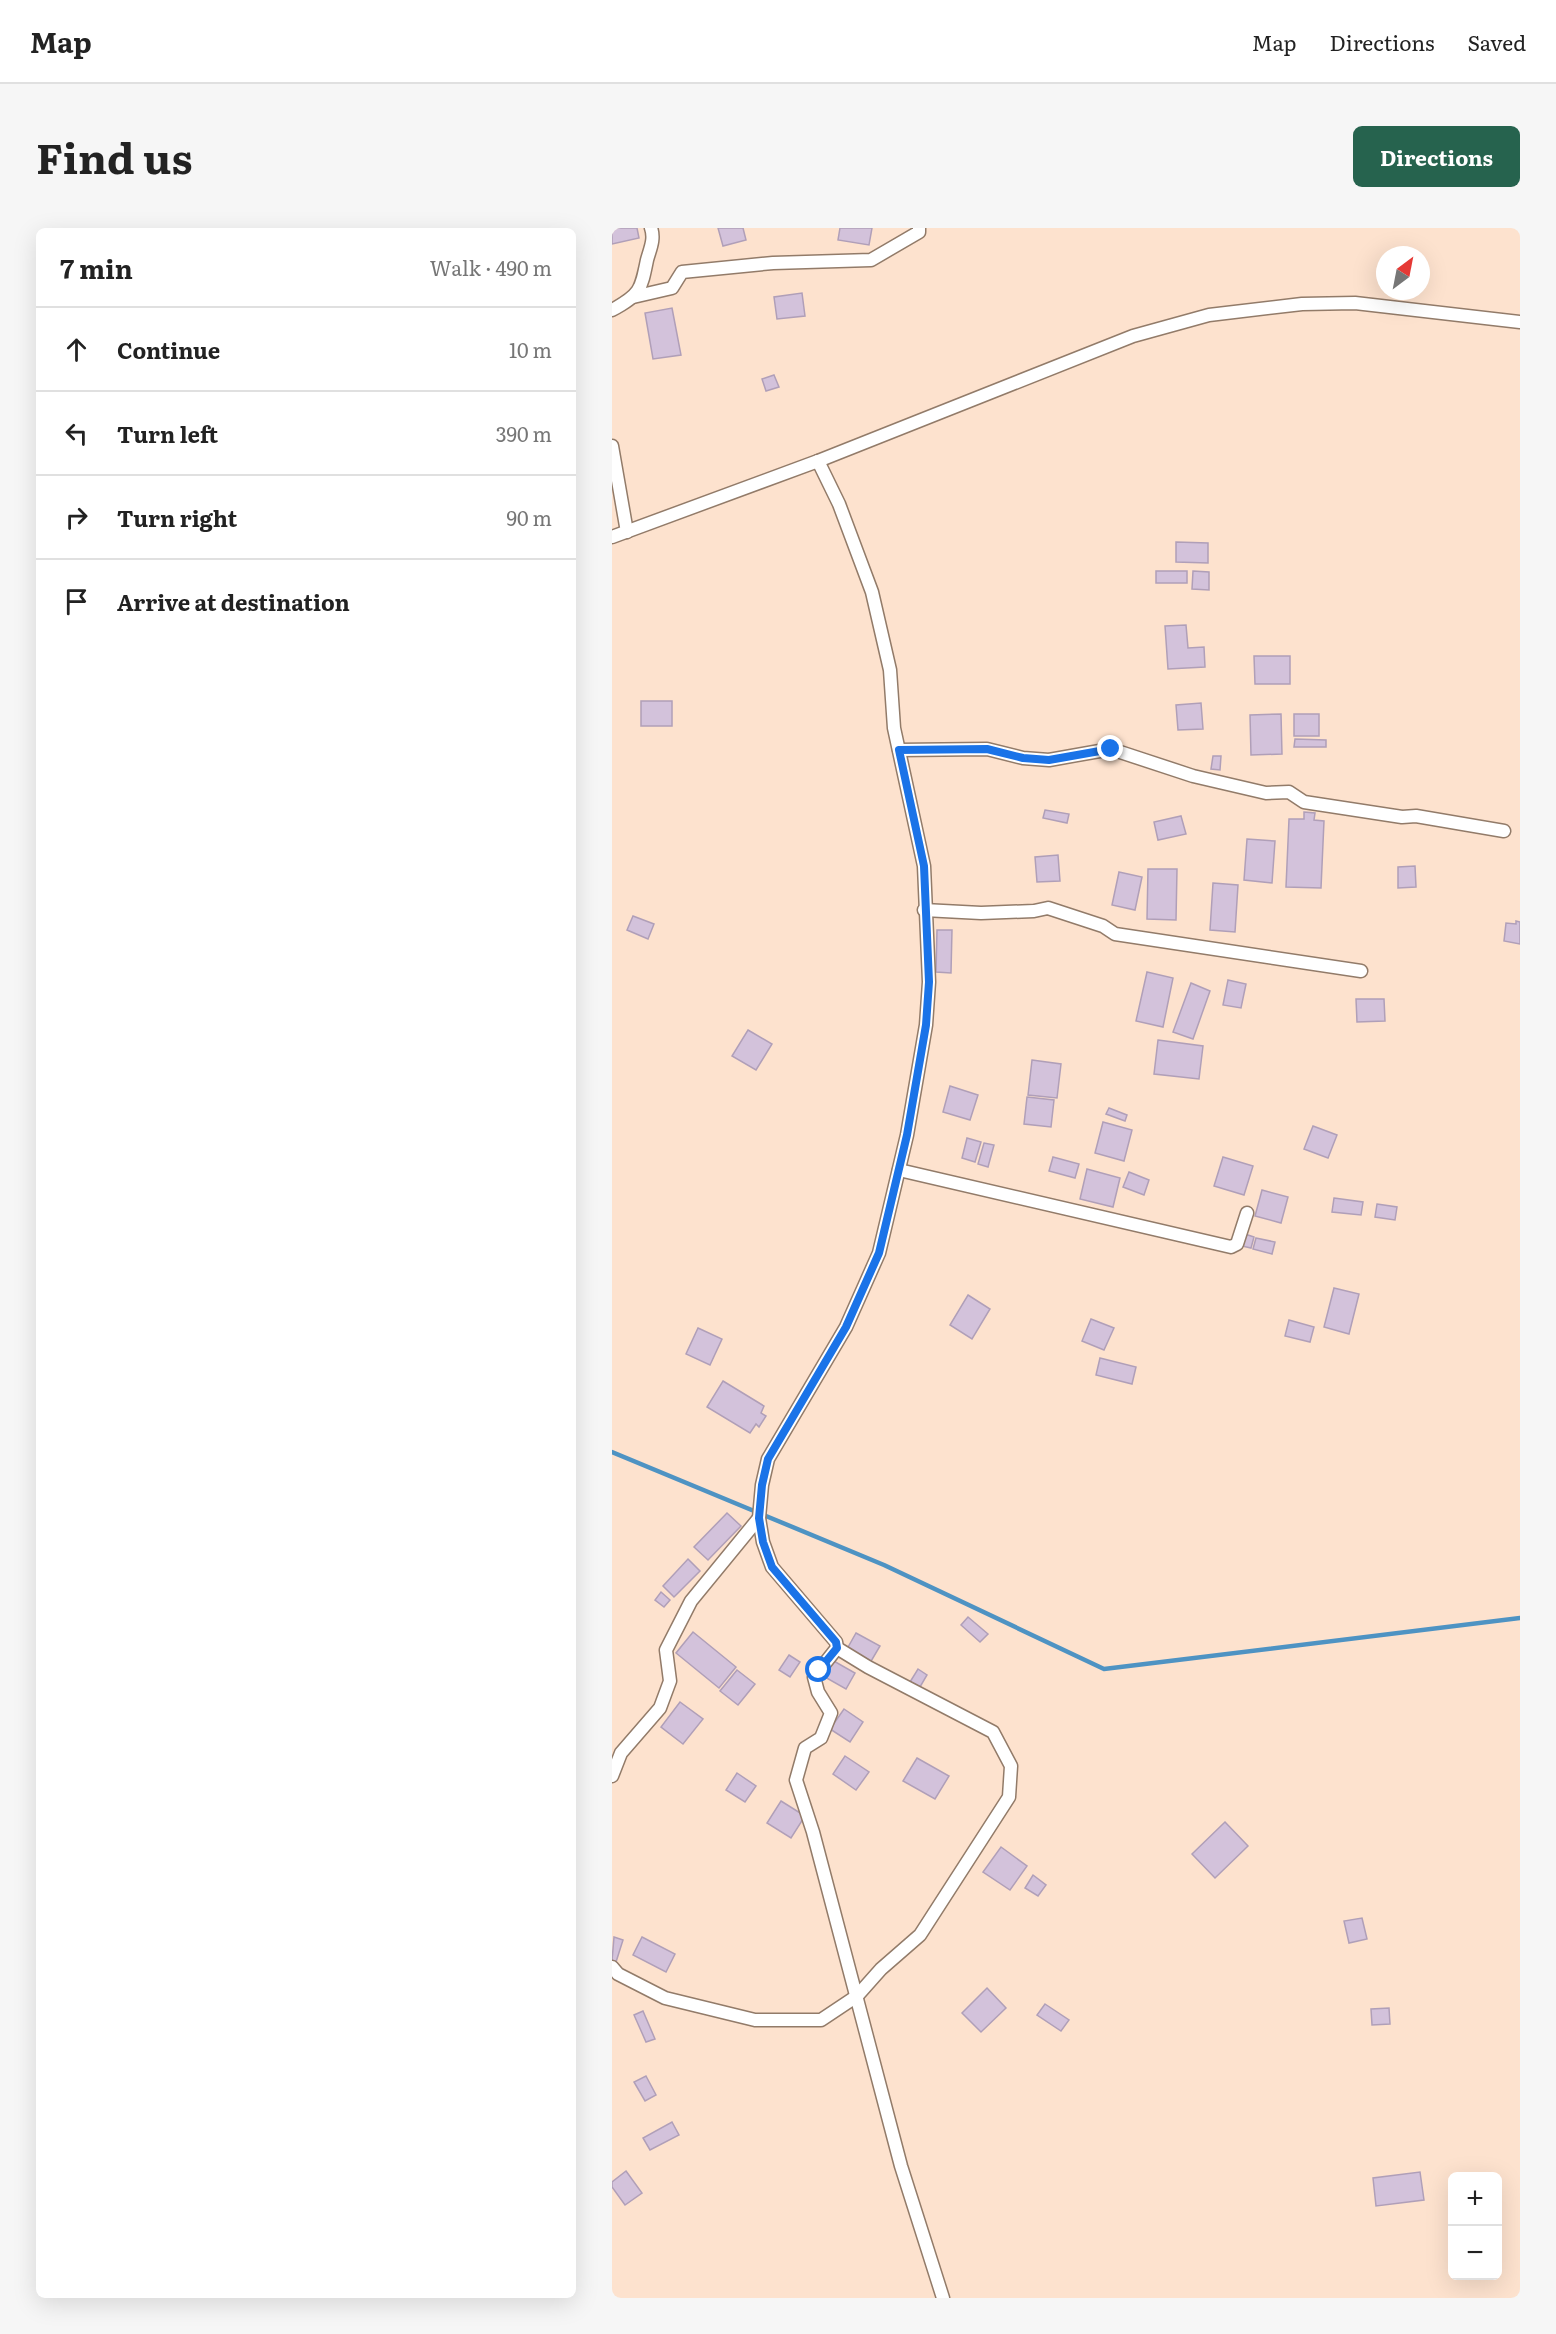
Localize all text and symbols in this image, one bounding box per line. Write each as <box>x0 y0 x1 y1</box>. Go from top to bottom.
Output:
text: Map <box>30 20 92 62</box>
text: Map <box>1252 26 1297 57</box>
text: Directions <box>1330 26 1435 57</box>
text: Saved <box>1468 26 1526 57</box>
text: Find us <box>36 125 193 187</box>
button: Directions <box>1353 126 1520 187</box>
north arrow <box>1376 246 1430 300</box>
text: 7 min <box>60 248 133 287</box>
text: Walk · 490 m <box>430 252 552 282</box>
icon: ahead <box>60 333 93 366</box>
text: Continue <box>117 333 220 366</box>
text: 10 m <box>509 334 552 364</box>
icon: left <box>60 417 93 450</box>
text: Turn left <box>117 417 218 450</box>
text: 390 m <box>496 418 552 448</box>
icon: right <box>60 501 93 534</box>
text: Turn right <box>117 501 237 534</box>
text: 90 m <box>507 502 552 532</box>
icon: arrive <box>60 585 93 618</box>
text: Arrive at destination <box>117 585 350 618</box>
route end <box>1097 735 1123 761</box>
route start <box>805 1656 831 1682</box>
map controls <box>1448 2172 1502 2280</box>
button: + <box>1448 2172 1502 2226</box>
button: − <box>1448 2226 1502 2280</box>

